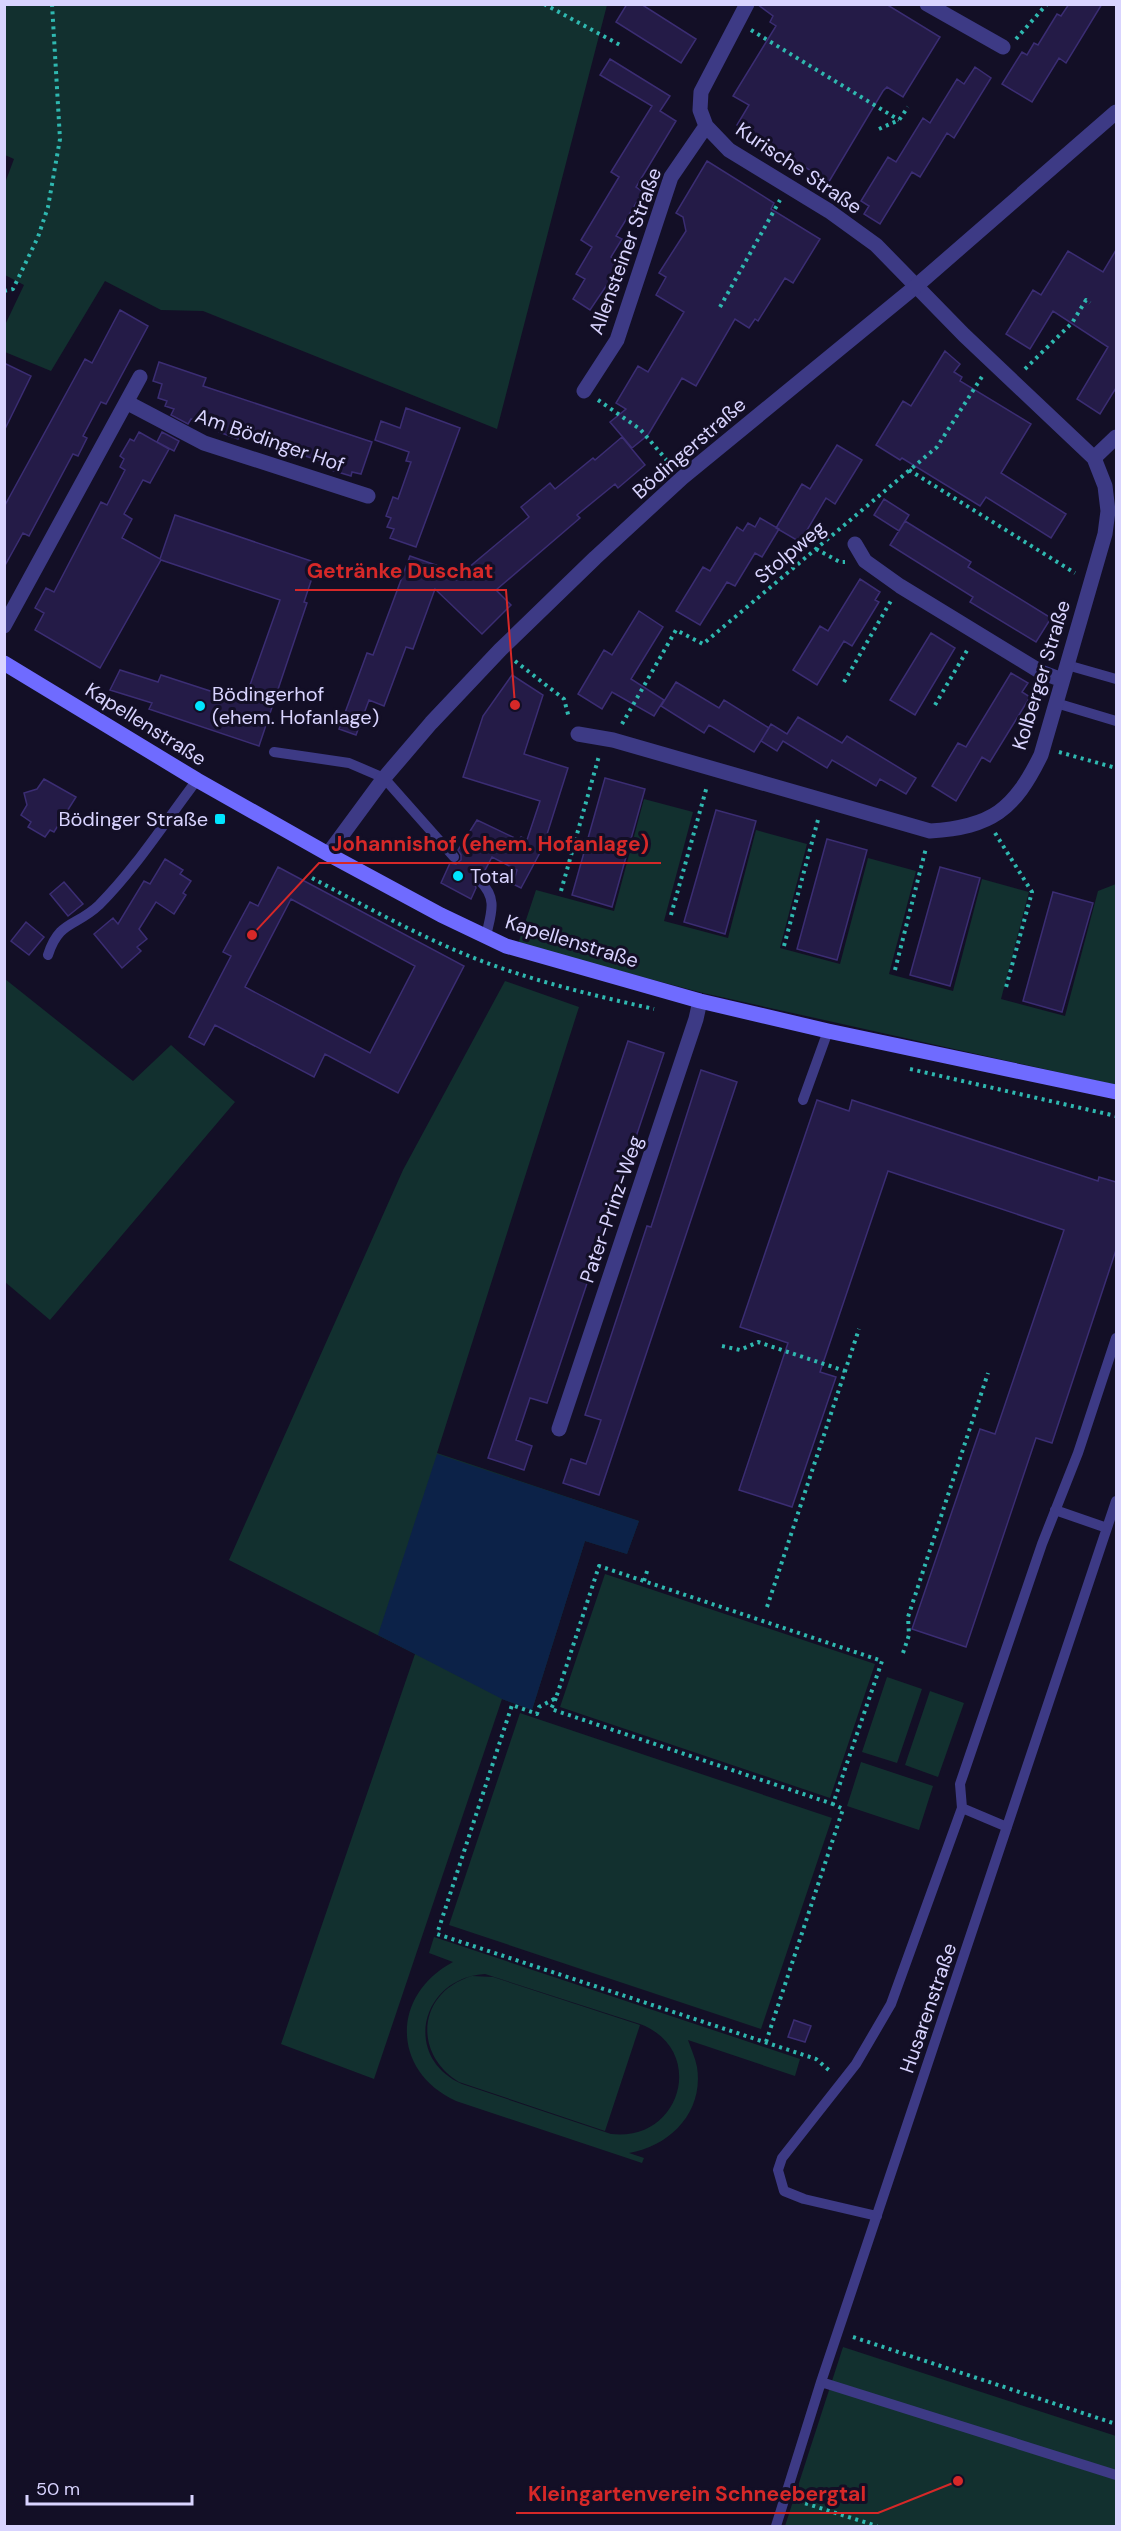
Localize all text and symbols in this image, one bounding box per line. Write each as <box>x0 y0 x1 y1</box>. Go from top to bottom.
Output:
street label: Kurische Straße <box>731 116 867 220</box>
street label: Allensteiner Straße <box>583 164 667 338</box>
street label: Bödingerstraße <box>627 392 751 504</box>
street label: Am Bödinger Hof <box>192 402 348 478</box>
street label: Stolpweg <box>749 515 831 589</box>
callout: Getränke Duschat <box>295 551 506 590</box>
text: Getränke Duschat <box>307 557 493 585</box>
street label: Kolberger Straße <box>1006 597 1076 753</box>
street label: Kapellenstraße <box>81 676 211 772</box>
place label: Bödingerhof (ehem. Hofanlage) <box>212 681 379 730</box>
marker: Bödingerhof (ehem. Hofanlage) <box>193 699 207 713</box>
place label: Bödinger Straße <box>58 806 208 832</box>
marker: Bödinger Straße <box>213 812 227 826</box>
callout: Johannishof (ehem. Hofanlage) <box>319 824 661 863</box>
text: Johannishof (ehem. Hofanlage) <box>331 830 649 858</box>
place label: Total <box>470 863 514 889</box>
marker: Total <box>451 869 465 883</box>
street label: Kapellenstraße <box>502 908 642 974</box>
street label: Pater-Prinz-Weg <box>574 1132 648 1286</box>
street label: Husarenstraße <box>894 1940 962 2076</box>
scale bar <box>27 2468 192 2506</box>
callout: Kleingartenverein Schneebergtal <box>516 2474 878 2513</box>
text: 50 m <box>36 2477 80 2501</box>
text: Kleingartenverein Schneebergtal <box>528 2480 866 2508</box>

